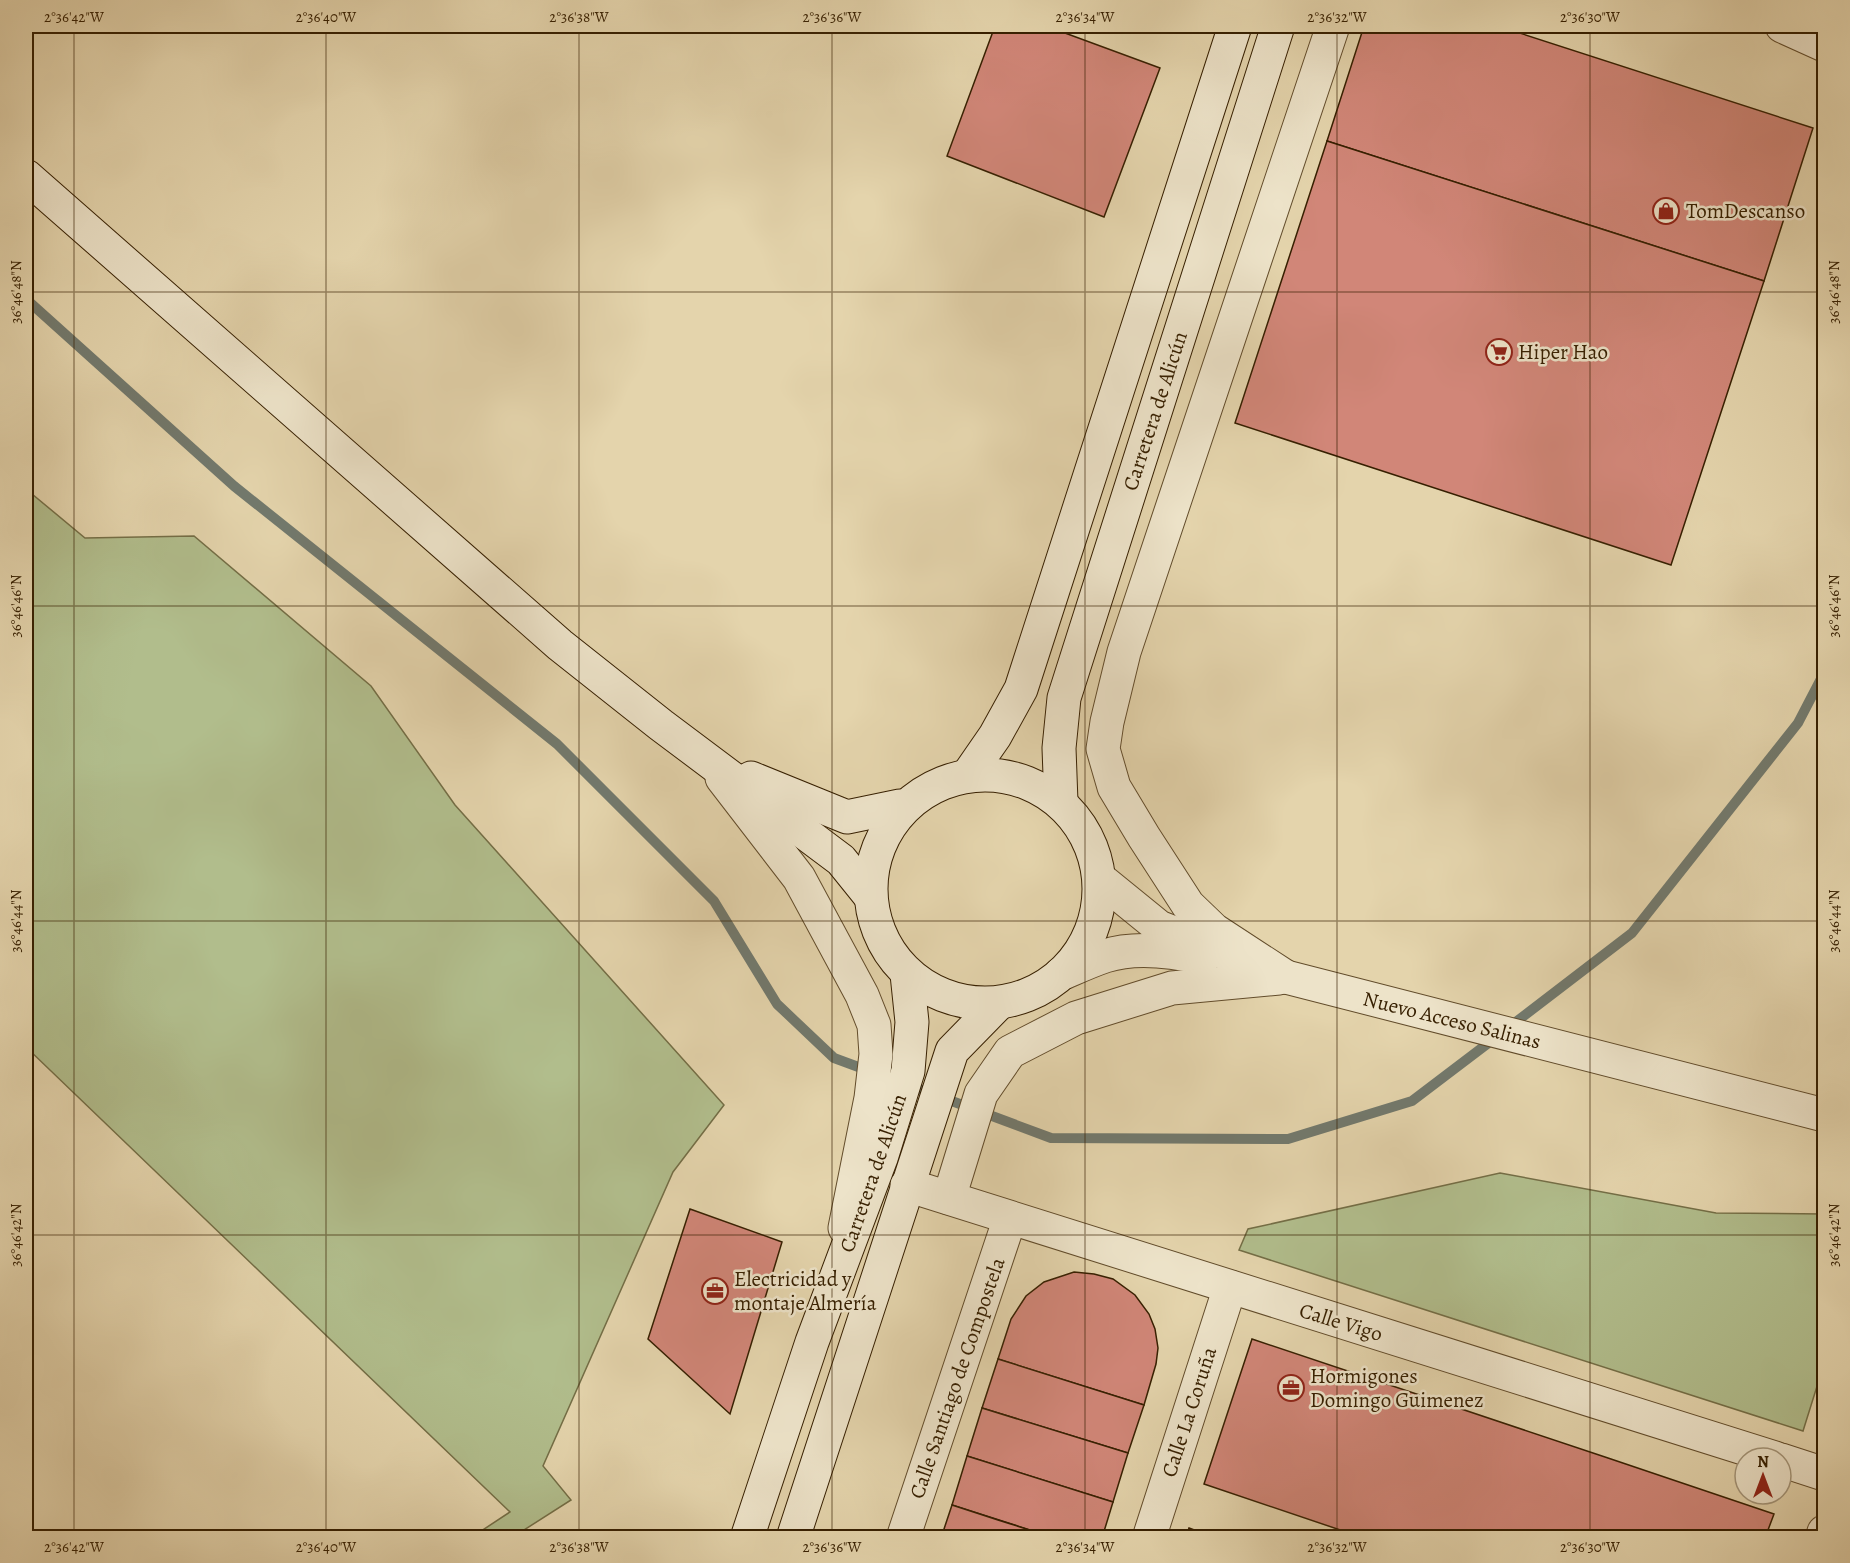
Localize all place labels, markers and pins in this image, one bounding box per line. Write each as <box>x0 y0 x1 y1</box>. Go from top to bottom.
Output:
shop icon: TomDescanso <box>1651 196 1681 226</box>
place label: TomDescanso <box>1686 197 1805 225</box>
supermarket icon: Hiper Hao <box>1484 337 1514 367</box>
place label: Hiper Hao <box>1518 338 1608 366</box>
place label: Electricidad y montaje Almería <box>734 1265 877 1317</box>
office icon: Electricidad y montaje Almería <box>700 1276 730 1306</box>
place label: Hormigones Domingo Guimenez <box>1310 1362 1484 1414</box>
office icon: Hormigones Domingo Guimenez <box>1276 1373 1306 1403</box>

